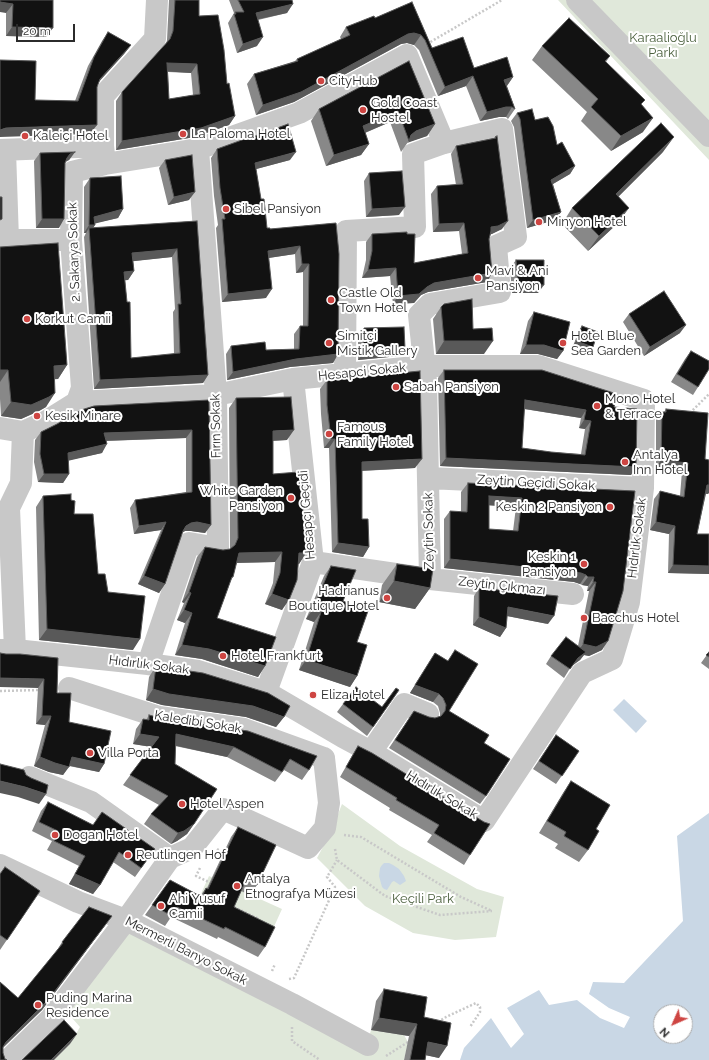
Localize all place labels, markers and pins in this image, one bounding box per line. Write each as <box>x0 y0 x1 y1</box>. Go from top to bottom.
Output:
place label: CityHub <box>329 73 377 89</box>
marker: CityHub <box>316 76 326 86</box>
place label: Gold Coast Hostel <box>371 95 437 126</box>
marker: Gold Coast Hostel <box>358 105 368 115</box>
place label: La Paloma Hotel <box>191 126 290 142</box>
place label: Kaleiçi Hotel <box>33 128 108 144</box>
marker: La Paloma Hotel <box>178 129 188 139</box>
marker: Kaleiçi Hotel <box>20 131 30 141</box>
place label: Sibel Pansiyon <box>234 201 321 217</box>
marker: Sibel Pansiyon <box>221 204 231 214</box>
place label: Minyon Hotel <box>547 214 627 230</box>
marker: Minyon Hotel <box>534 217 544 227</box>
place label: Mavi & Ani Pansiyon <box>486 263 548 294</box>
marker: Mavi & Ani Pansiyon <box>473 273 483 283</box>
place label: Castle Old Town Hotel <box>339 285 407 316</box>
marker: Castle Old Town Hotel <box>326 295 336 305</box>
place label: Korkut Camii <box>35 311 111 327</box>
marker: Korkut Camii <box>22 314 32 324</box>
place label: Simitçi Mistik Gallery <box>337 328 418 359</box>
place label: Hotel Blue Sea Garden <box>571 328 641 359</box>
marker: Simitçi Mistik Gallery <box>324 338 334 348</box>
marker: Hotel Blue Sea Garden <box>558 338 568 348</box>
place label: Sabah Pansiyon <box>404 379 499 395</box>
marker: Sabah Pansiyon <box>391 382 401 392</box>
place label: Mono Hotel & Terrace <box>605 391 675 422</box>
marker: Mono Hotel & Terrace <box>592 401 602 411</box>
place label: Kesik Minare <box>45 408 121 424</box>
marker: Kesik Minare <box>32 411 42 421</box>
place label: Famous Family Hotel <box>337 419 412 450</box>
marker: Famous Family Hotel <box>324 429 334 439</box>
place label: Antalya Inn Hotel <box>633 447 687 478</box>
marker: Antalya Inn Hotel <box>620 457 630 467</box>
place label: White Garden Pansiyon <box>200 483 283 514</box>
marker: White Garden Pansiyon <box>286 493 296 503</box>
place label: Keskin 2 Pansiyon <box>496 499 602 515</box>
marker: Keskin 2 Pansiyon <box>605 502 615 512</box>
place label: Keskin 1 Pansiyon <box>522 549 576 580</box>
marker: Keskin 1 Pansiyon <box>579 559 589 569</box>
place label: Hadrianus Boutique Hotel <box>288 583 379 614</box>
marker: Hadrianus Boutique Hotel <box>382 593 392 603</box>
place label: Bacchus Hotel <box>592 610 679 626</box>
marker: Bacchus Hotel <box>579 613 589 623</box>
place label: Hotel Frankfurt <box>231 648 321 664</box>
marker: Hotel Frankfurt <box>218 651 228 661</box>
place label: Eliza Hotel <box>321 687 385 703</box>
marker: Eliza Hotel <box>308 690 318 700</box>
place label: Villa Porta <box>98 745 159 761</box>
marker: Villa Porta <box>85 748 95 758</box>
place label: Hotel Aspen <box>190 796 264 812</box>
marker: Hotel Aspen <box>177 799 187 809</box>
place label: Dogan Hotel <box>63 827 139 843</box>
marker: Dogan Hotel <box>50 830 60 840</box>
place label: Reutlingen Hof <box>136 847 226 863</box>
marker: Reutlingen Hof <box>123 850 133 860</box>
place label: Antalya Etnografya Müzesi <box>245 871 356 902</box>
marker: Antalya Etnografya Müzesi <box>232 881 242 891</box>
place label: Ahi Yusuf Camii <box>169 891 225 922</box>
marker: Ahi Yusuf Camii <box>156 901 166 911</box>
place label: Puding Marina Residence <box>46 990 132 1021</box>
marker: Puding Marina Residence <box>33 1000 43 1010</box>

